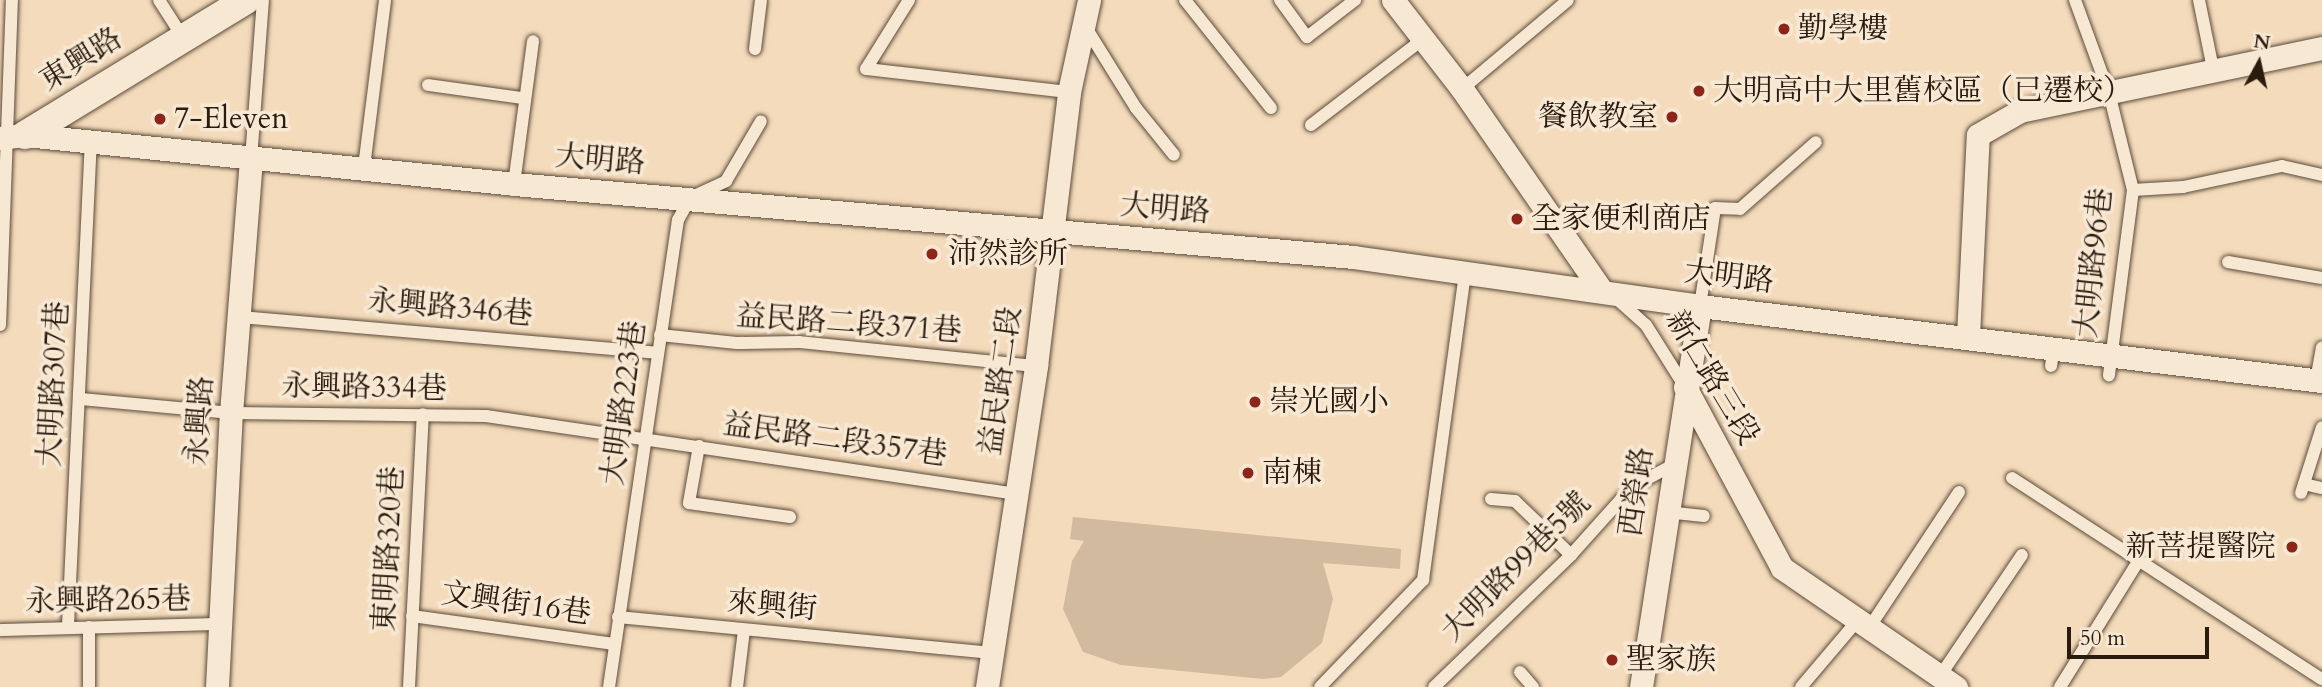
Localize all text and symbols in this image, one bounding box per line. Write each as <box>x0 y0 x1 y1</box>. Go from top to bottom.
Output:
place label: 勤學樓 <box>1798 11 1888 47</box>
street label: 東興路 <box>33 21 129 99</box>
marker: 勤學樓 <box>1776 21 1792 37</box>
north arrow <box>2224 28 2294 98</box>
text: N <box>2252 28 2272 56</box>
place label: 大明高中大里舊校區（已遷校） <box>1713 73 2133 109</box>
marker: 大明高中大里舊校區（已遷校） <box>1691 83 1707 99</box>
place label: 餐飲教室 <box>1538 99 1658 135</box>
place label: 7-Eleven <box>174 101 288 137</box>
marker: 餐飲教室 <box>1664 109 1680 125</box>
marker: 7-Eleven <box>152 111 168 127</box>
street label: 大明路 <box>554 138 646 182</box>
street label: 大明路96巷 <box>2068 186 2120 340</box>
street label: 大明路 <box>1119 187 1211 231</box>
place label: 全家便利商店 <box>1531 201 1711 237</box>
marker: 全家便利商店 <box>1509 211 1525 227</box>
place label: 沛然診所 <box>948 236 1068 272</box>
marker: 沛然診所 <box>922 244 942 264</box>
street label: 大明路 <box>1682 254 1776 300</box>
street label: 永興路346巷 <box>366 283 534 333</box>
street label: 益民路二段371巷 <box>735 298 963 350</box>
street label: 大明路307巷 <box>32 300 76 468</box>
street label: 益民路二段 <box>973 304 1029 458</box>
street label: 新仁路三段 <box>1658 304 1766 452</box>
street label: 大明路223巷 <box>595 318 653 488</box>
street label: 永興路334巷 <box>281 369 447 407</box>
street label: 永興路 <box>179 375 221 467</box>
place label: 崇光國小 <box>1269 384 1389 420</box>
marker: 崇光國小 <box>1247 394 1263 410</box>
street label: 益民路二段357巷 <box>721 406 949 474</box>
street label: 西榮路 <box>1613 445 1661 539</box>
place label: 南棟 <box>1262 455 1322 491</box>
street label: 東明路320巷 <box>367 465 411 633</box>
marker: 南棟 <box>1240 465 1256 481</box>
street label: 大明路99巷5號 <box>1434 485 1598 649</box>
place label: 新菩提醫院 <box>2126 529 2276 565</box>
marker: 新菩提醫院 <box>2282 537 2302 557</box>
street label: 文興街16巷 <box>439 576 593 632</box>
street label: 永興路265巷 <box>25 582 191 620</box>
street label: 來興街 <box>726 584 818 628</box>
scale bar <box>2070 614 2212 658</box>
text: 50 m <box>2080 624 2125 653</box>
place label: 聖家族 <box>1626 642 1716 678</box>
marker: 聖家族 <box>1604 652 1620 668</box>

